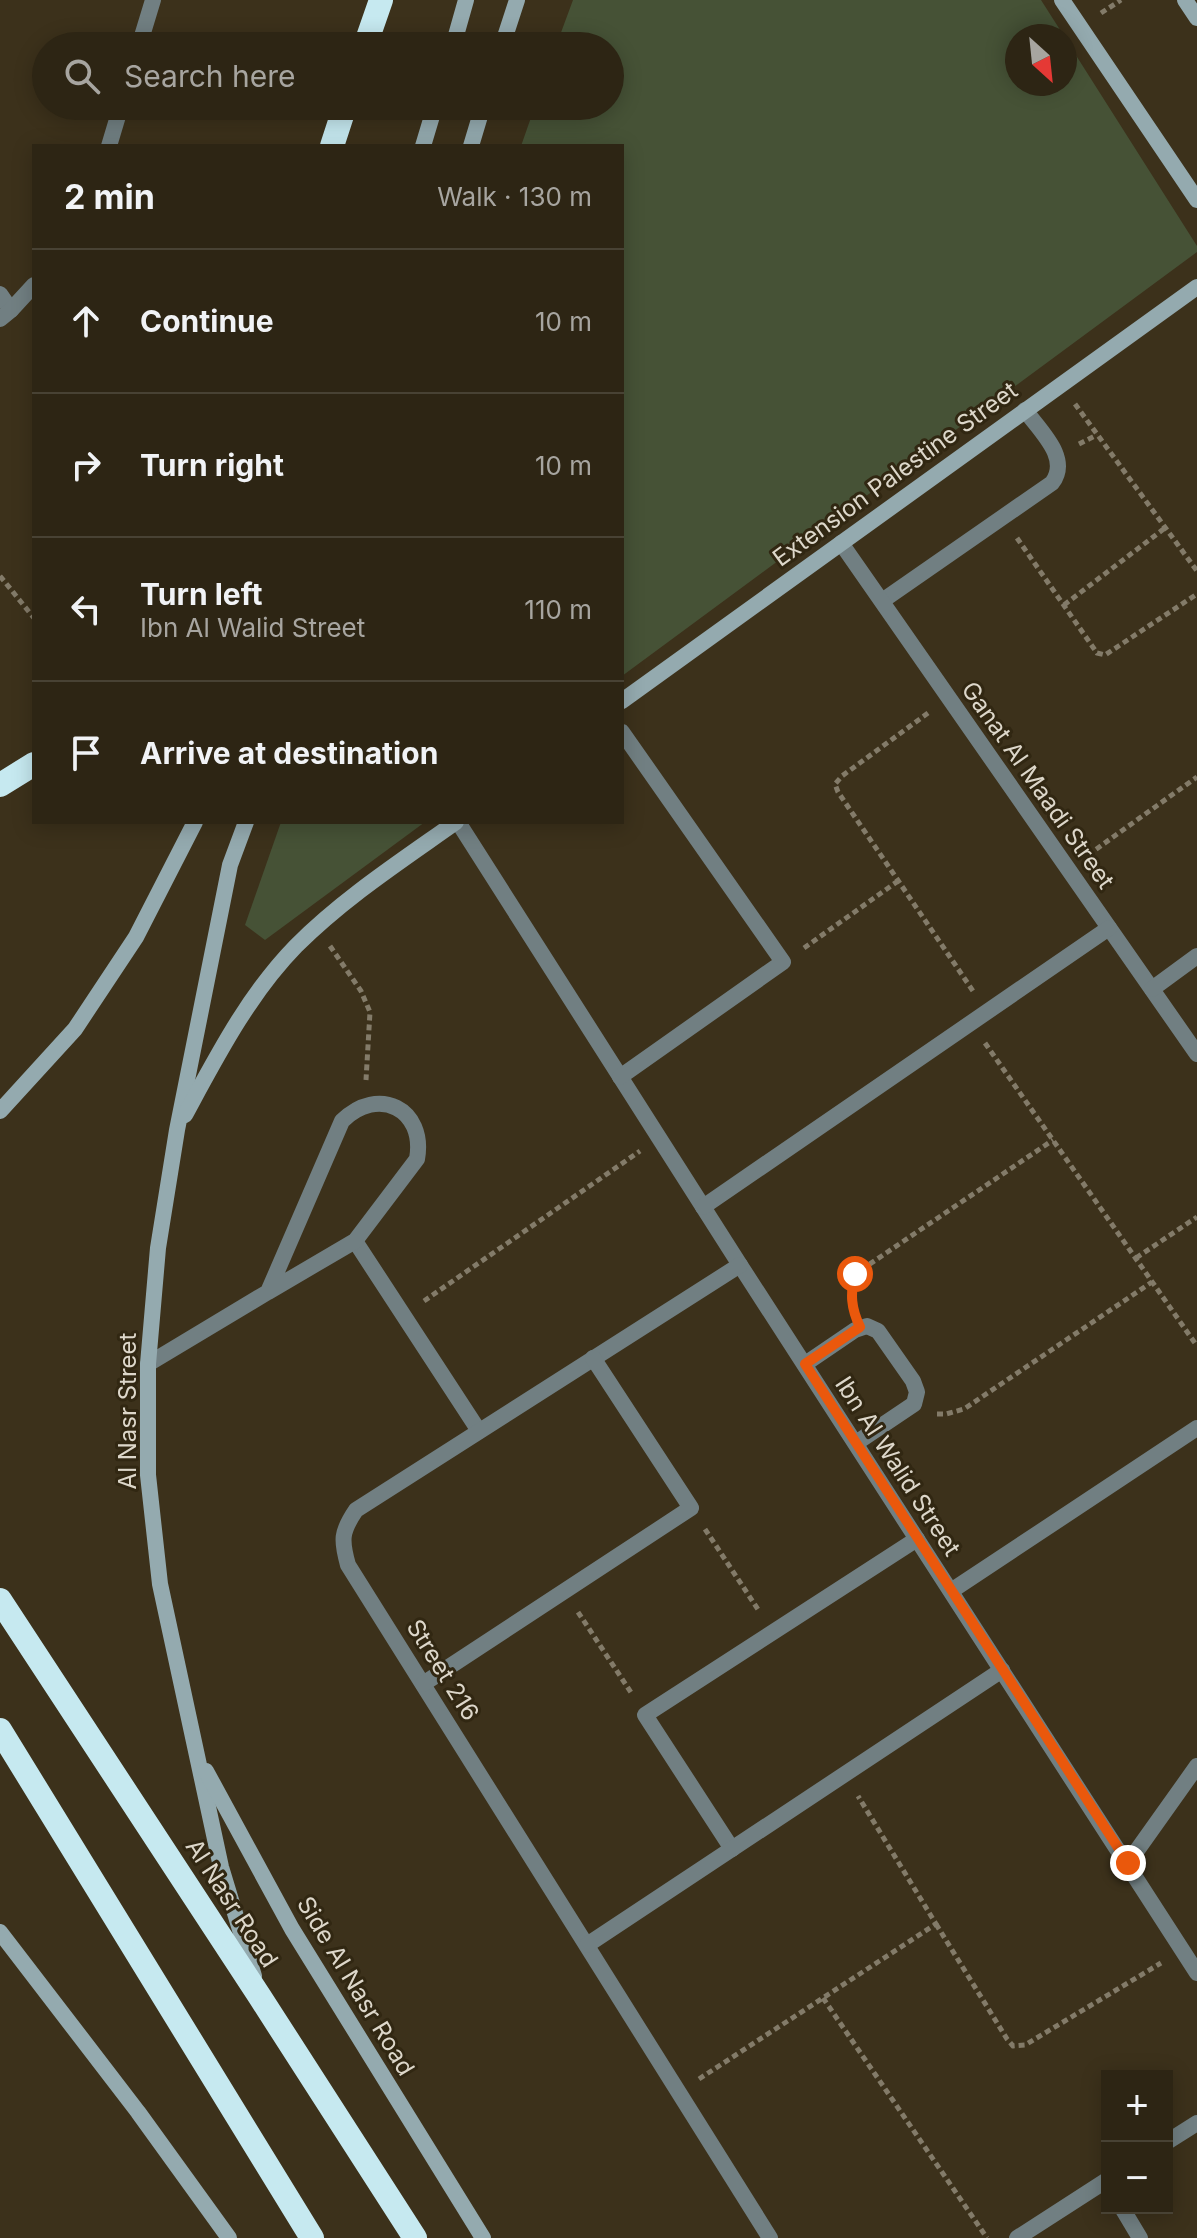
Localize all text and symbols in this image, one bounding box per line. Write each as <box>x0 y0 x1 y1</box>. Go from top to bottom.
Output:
north arrow <box>1005 24 1077 96</box>
search box <box>32 32 624 120</box>
icon: search <box>60 54 104 98</box>
text: Search here <box>124 58 296 94</box>
text: 2 min <box>64 176 155 217</box>
text: Walk · 130 m <box>437 181 592 212</box>
icon: ahead <box>64 299 108 343</box>
text: Continue <box>140 303 274 339</box>
text: 10 m <box>535 306 592 337</box>
street label: Extension Palestine Street <box>767 375 1023 572</box>
icon: right <box>64 443 108 487</box>
text: Turn right <box>140 447 284 483</box>
text: 10 m <box>535 450 592 481</box>
text: Turn left <box>140 576 262 612</box>
icon: left <box>64 587 108 631</box>
text: 110 m <box>524 594 592 625</box>
text: Ibn Al Walid Street <box>140 612 365 643</box>
street label: Ganat Al Maadi Street <box>955 676 1121 894</box>
icon: arrive <box>64 731 108 775</box>
text: Arrive at destination <box>140 735 438 771</box>
route start <box>837 1256 873 1292</box>
street label: Al Nasr Street <box>113 1332 142 1489</box>
street label: Ibn Al Walid Street <box>829 1371 967 1561</box>
street label: Street 216 <box>401 1614 485 1726</box>
street label: Al Nasr Road <box>180 1833 284 1973</box>
route end <box>1110 1845 1146 1881</box>
street label: Side Al Nasr Road <box>291 1891 421 2081</box>
map controls <box>1101 2070 1173 2214</box>
button: + <box>1101 2070 1173 2142</box>
button: − <box>1101 2142 1173 2214</box>

